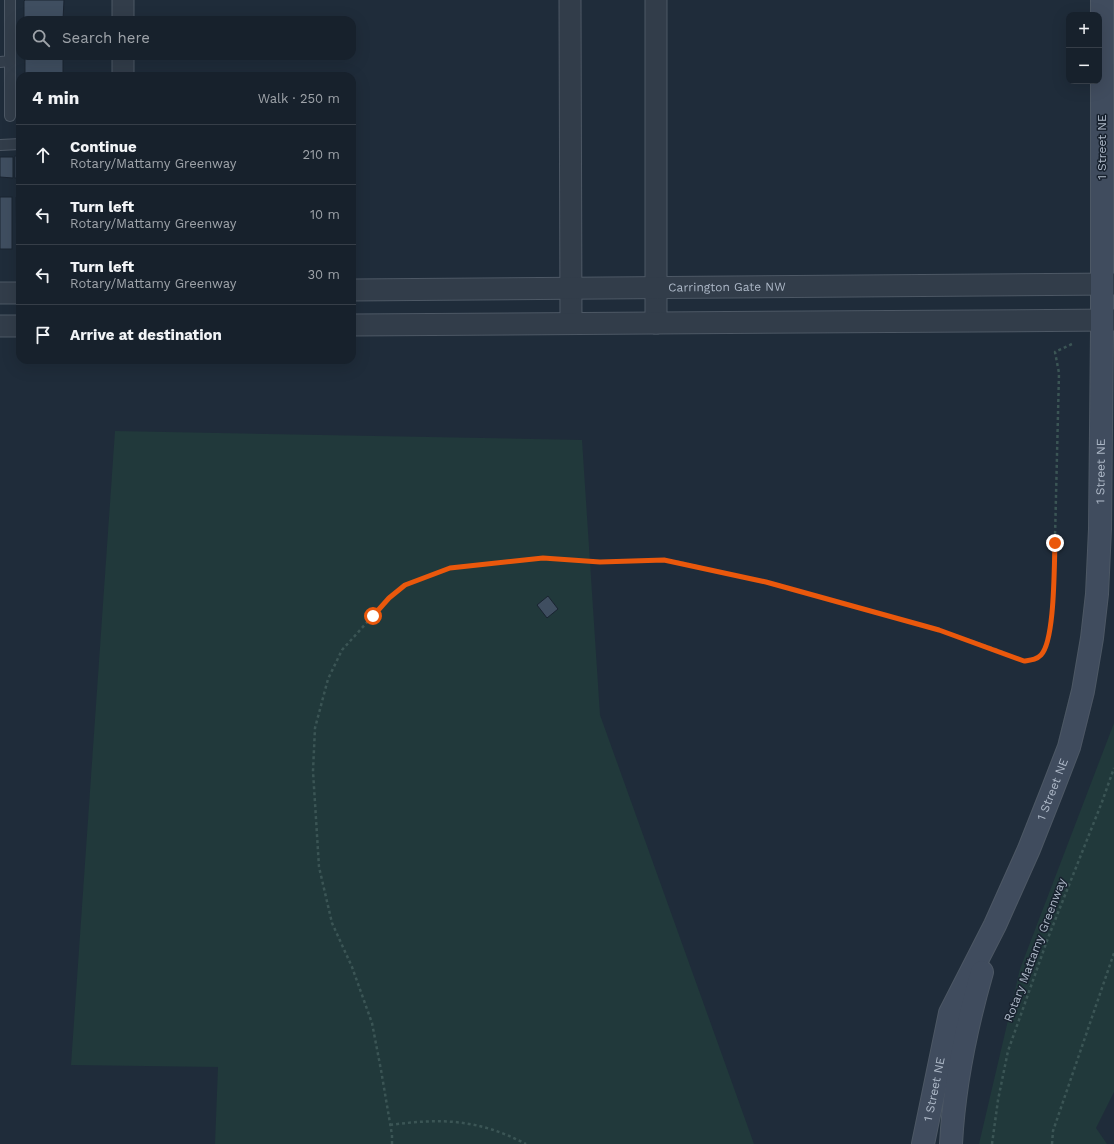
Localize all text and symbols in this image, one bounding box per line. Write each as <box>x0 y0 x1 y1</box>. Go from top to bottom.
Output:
map controls <box>1066 12 1102 84</box>
button: + <box>1066 12 1102 48</box>
search box <box>16 16 356 60</box>
icon: search <box>30 27 52 49</box>
text: Search here <box>62 29 150 47</box>
button: − <box>1066 48 1102 84</box>
text: 4 min <box>32 88 79 108</box>
text: Walk · 250 m <box>258 91 340 106</box>
street label: 1 Street NE <box>1095 114 1109 180</box>
text: Continue <box>70 138 137 156</box>
icon: ahead <box>32 144 54 166</box>
text: 210 m <box>302 147 340 162</box>
text: Rotary/Mattamy Greenway <box>70 156 237 171</box>
text: Turn left <box>70 198 134 216</box>
icon: left <box>32 204 54 226</box>
text: 10 m <box>310 207 340 222</box>
text: Rotary/Mattamy Greenway <box>70 216 237 231</box>
text: Turn left <box>70 258 134 276</box>
icon: left <box>32 264 54 286</box>
text: 30 m <box>308 267 340 282</box>
text: Rotary/Mattamy Greenway <box>70 276 237 291</box>
street label: Carrington Gate NW <box>668 280 786 295</box>
icon: arrive <box>32 324 54 346</box>
text: Arrive at destination <box>70 326 222 344</box>
street label: 1 Street NE <box>1093 438 1108 504</box>
route end <box>1046 534 1064 552</box>
route start <box>364 607 382 625</box>
street label: 1 Street NE <box>1034 756 1071 822</box>
street label: Rotary Mattamy Greenway <box>1001 875 1069 1024</box>
street label: 1 Street NE <box>921 1055 948 1123</box>

